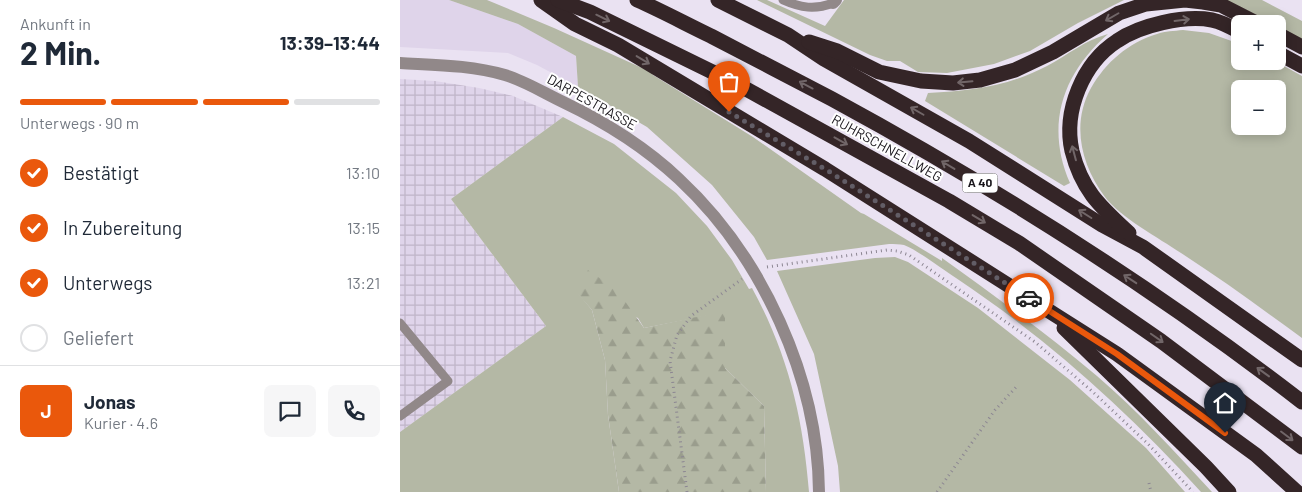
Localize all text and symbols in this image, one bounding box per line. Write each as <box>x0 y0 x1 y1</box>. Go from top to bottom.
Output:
one-way arrow <box>1105 13 1120 22</box>
text: Ankunft in <box>20 14 91 33</box>
one-way arrow <box>595 14 610 24</box>
one-way arrow <box>1174 15 1190 25</box>
map controls <box>1231 15 1286 135</box>
button: + <box>1231 15 1286 70</box>
text: 13:39–13:44 <box>280 31 380 54</box>
text: 2 Min. <box>20 33 101 71</box>
one-way arrow <box>635 55 650 65</box>
pin <box>708 61 750 112</box>
icon: bag <box>715 68 743 96</box>
street label: DARPESTRASSE <box>544 70 640 133</box>
one-way arrow <box>957 77 973 86</box>
one-way arrow <box>800 80 814 90</box>
button: − <box>1231 80 1286 135</box>
one-way arrow <box>910 106 924 116</box>
street label: RUHRSCHNELLWEG <box>829 110 945 185</box>
text: Unterwegs · 90 m <box>20 113 139 132</box>
one-way arrow <box>833 136 848 146</box>
one-way arrow <box>1068 146 1078 162</box>
icon: check <box>20 159 48 187</box>
one-way arrow <box>942 159 956 169</box>
text: Bestätigt <box>63 161 139 184</box>
text: 13:10 <box>346 163 380 182</box>
road number: A 40 <box>962 174 998 192</box>
one-way arrow <box>1079 209 1093 219</box>
icon: check <box>20 214 48 242</box>
one-way arrow <box>971 214 985 224</box>
text: In Zubereitung <box>63 216 182 239</box>
text: 13:15 <box>347 218 380 237</box>
icon: check <box>20 269 48 297</box>
text: Unterwegs <box>63 271 152 294</box>
text: 13:21 <box>347 273 380 292</box>
courier <box>1004 273 1054 323</box>
one-way arrow <box>1124 274 1138 284</box>
icon: car <box>1015 284 1043 312</box>
text: Geliefert <box>63 326 134 349</box>
one-way arrow <box>1150 333 1164 343</box>
one-way arrow <box>1257 367 1270 378</box>
pin <box>1204 382 1246 433</box>
button: chat <box>264 385 316 437</box>
button: phone <box>328 385 380 437</box>
icon: home <box>1211 389 1239 417</box>
text: Jonas <box>84 390 136 413</box>
text: J <box>40 399 52 422</box>
text: Kurier · 4.6 <box>84 413 158 432</box>
one-way arrow <box>1280 430 1293 441</box>

